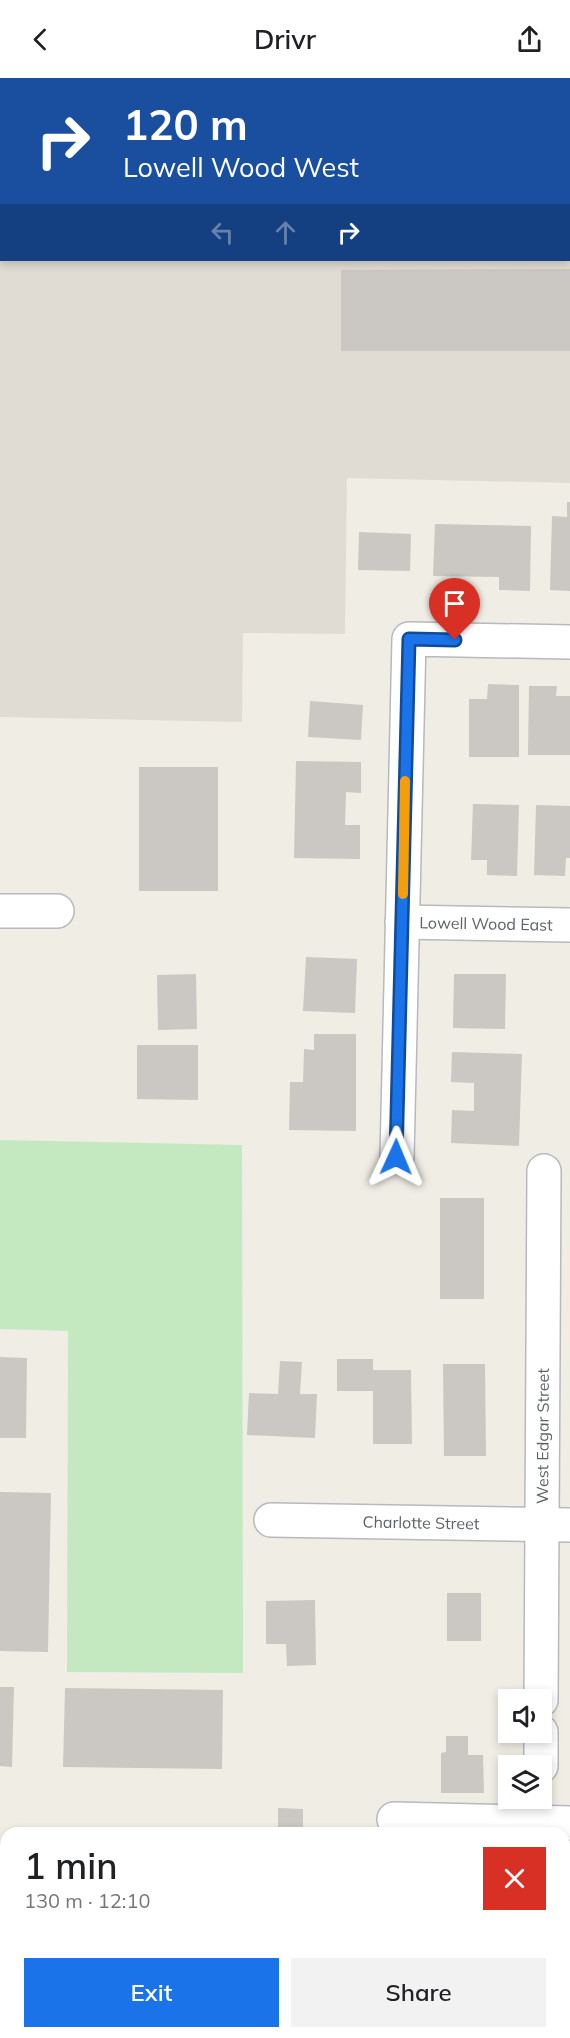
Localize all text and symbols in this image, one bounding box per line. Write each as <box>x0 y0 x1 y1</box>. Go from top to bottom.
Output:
text: Drivr <box>254 22 316 56</box>
icon: back <box>24 23 57 56</box>
icon: share <box>513 23 546 56</box>
text: 120 m <box>123 98 248 151</box>
icon: right <box>24 102 102 180</box>
text: Lowell Wood West <box>123 150 359 184</box>
icon: left <box>206 216 239 249</box>
icon: ahead <box>269 216 302 249</box>
icon: right <box>332 216 365 249</box>
pin <box>429 578 480 640</box>
icon: arrive <box>438 587 471 620</box>
street label: Lowell Wood East <box>419 912 553 935</box>
position arrow <box>364 1125 428 1189</box>
street label: West Edgar Street <box>532 1368 553 1504</box>
street label: Charlotte Street <box>362 1512 480 1533</box>
map controls <box>498 1689 552 1809</box>
button: sound <box>498 1689 552 1743</box>
button: layers <box>498 1755 552 1809</box>
text: 1 min <box>24 1843 118 1888</box>
button: close <box>483 1847 546 1910</box>
text: 130 m · 12:10 <box>24 1888 150 1913</box>
button: Exit <box>24 1958 279 2027</box>
button: Share <box>291 1958 546 2027</box>

